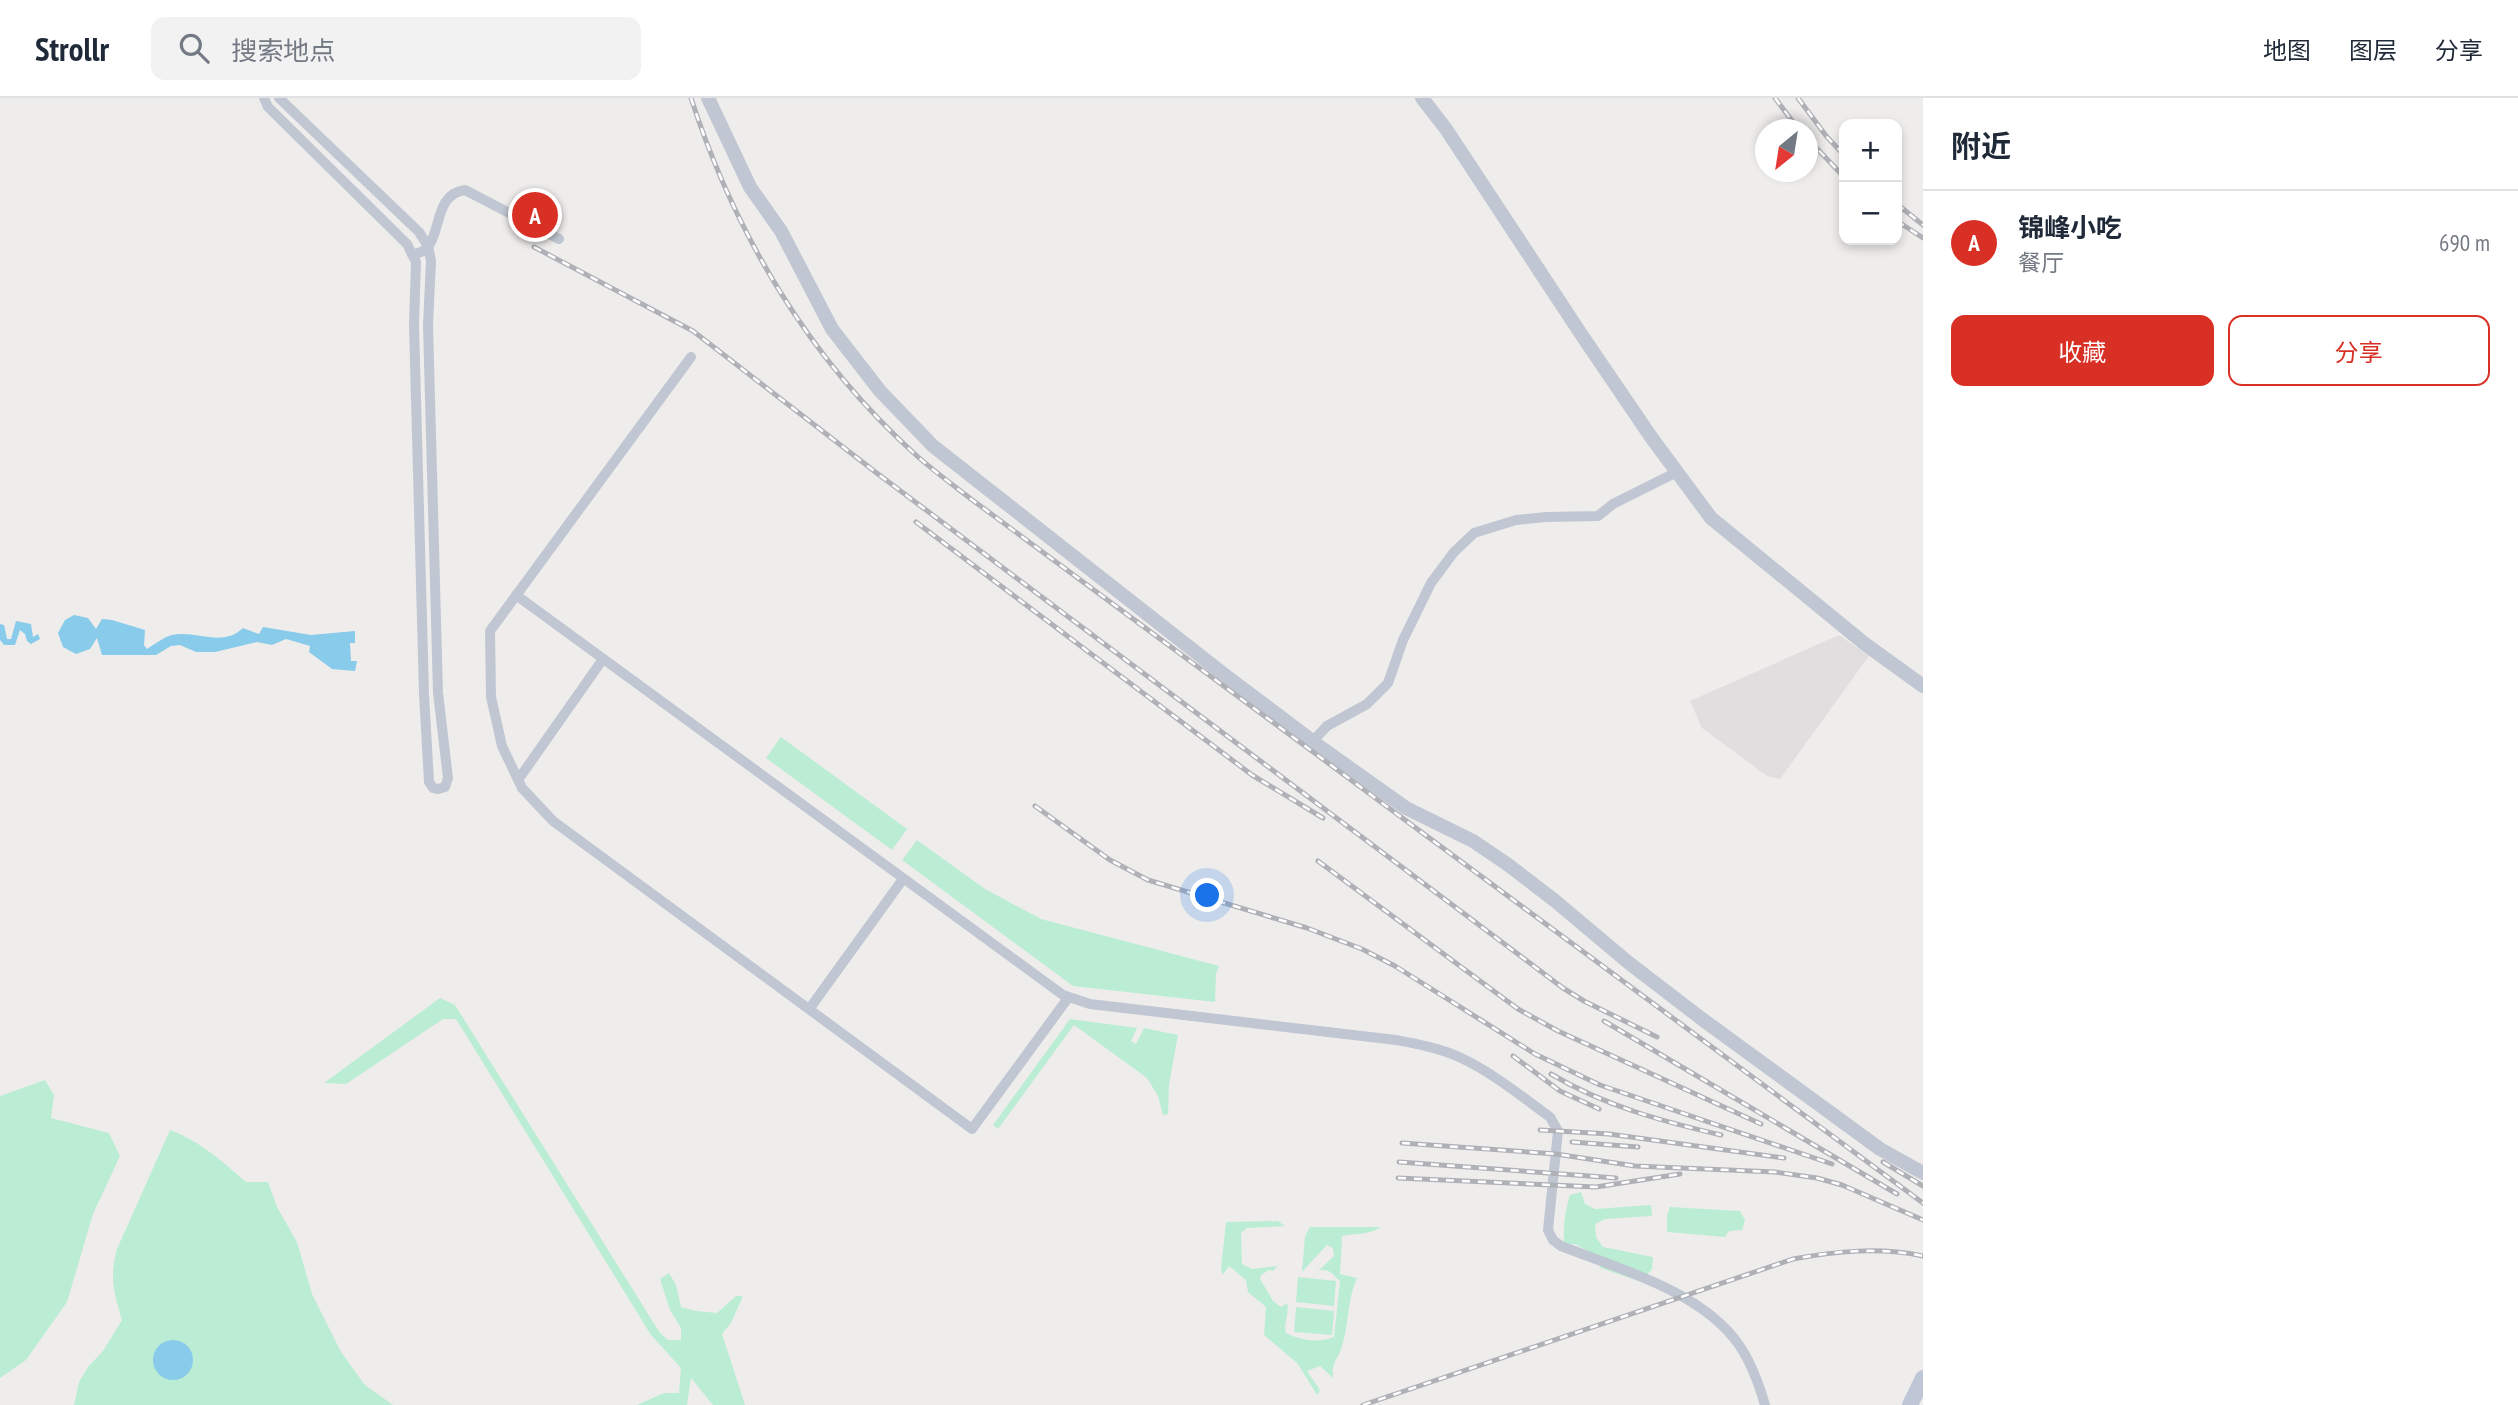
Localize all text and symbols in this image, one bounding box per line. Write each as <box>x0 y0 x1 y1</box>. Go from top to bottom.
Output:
search box <box>151 17 641 80</box>
text: Strollr <box>35 27 109 70</box>
icon: search <box>175 29 213 67</box>
text: 搜索地点 <box>231 34 335 67</box>
text: 地图 <box>2263 35 2311 66</box>
text: 图层 <box>2349 35 2397 66</box>
text: 分享 <box>2435 35 2483 66</box>
north arrow <box>1755 119 1818 182</box>
map controls <box>1839 119 1902 245</box>
button: + <box>1839 119 1902 182</box>
text: 附近 <box>1951 126 2011 165</box>
button: − <box>1839 182 1902 245</box>
pin: A <box>512 189 558 241</box>
text: 锦峰小吃 <box>2018 211 2122 244</box>
text: A <box>1968 228 1980 257</box>
text: 690 m <box>2439 228 2490 257</box>
text: 餐厅 <box>2018 248 2064 277</box>
button: 收藏 <box>1951 315 2214 386</box>
button: 分享 <box>2228 315 2490 386</box>
your location <box>1190 878 1224 912</box>

